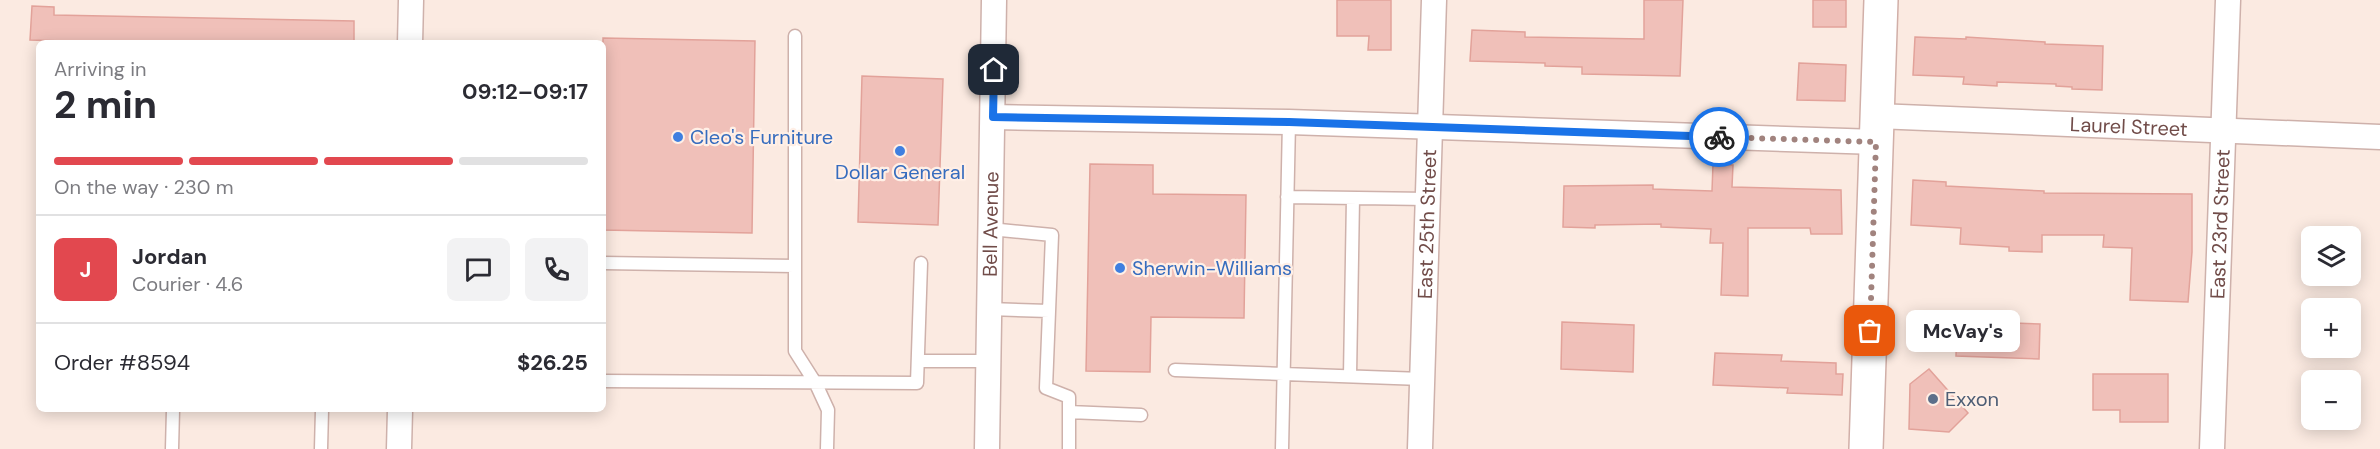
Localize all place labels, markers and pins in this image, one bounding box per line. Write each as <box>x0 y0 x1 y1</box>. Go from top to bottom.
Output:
pin <box>968 44 1019 95</box>
place label: Cleo's Furniture <box>690 124 833 150</box>
marker: Cleo's Furniture <box>671 130 685 144</box>
marker: Dollar General <box>893 144 907 158</box>
place label: Dollar General <box>835 159 965 185</box>
place label: Sherwin-Williams <box>1132 255 1292 281</box>
marker: Sherwin-Williams <box>1113 261 1127 275</box>
pin <box>1844 305 1895 356</box>
callout: McVay's <box>1906 310 2020 352</box>
place label: Exxon <box>1945 386 1999 412</box>
marker: Exxon <box>1926 392 1940 406</box>

